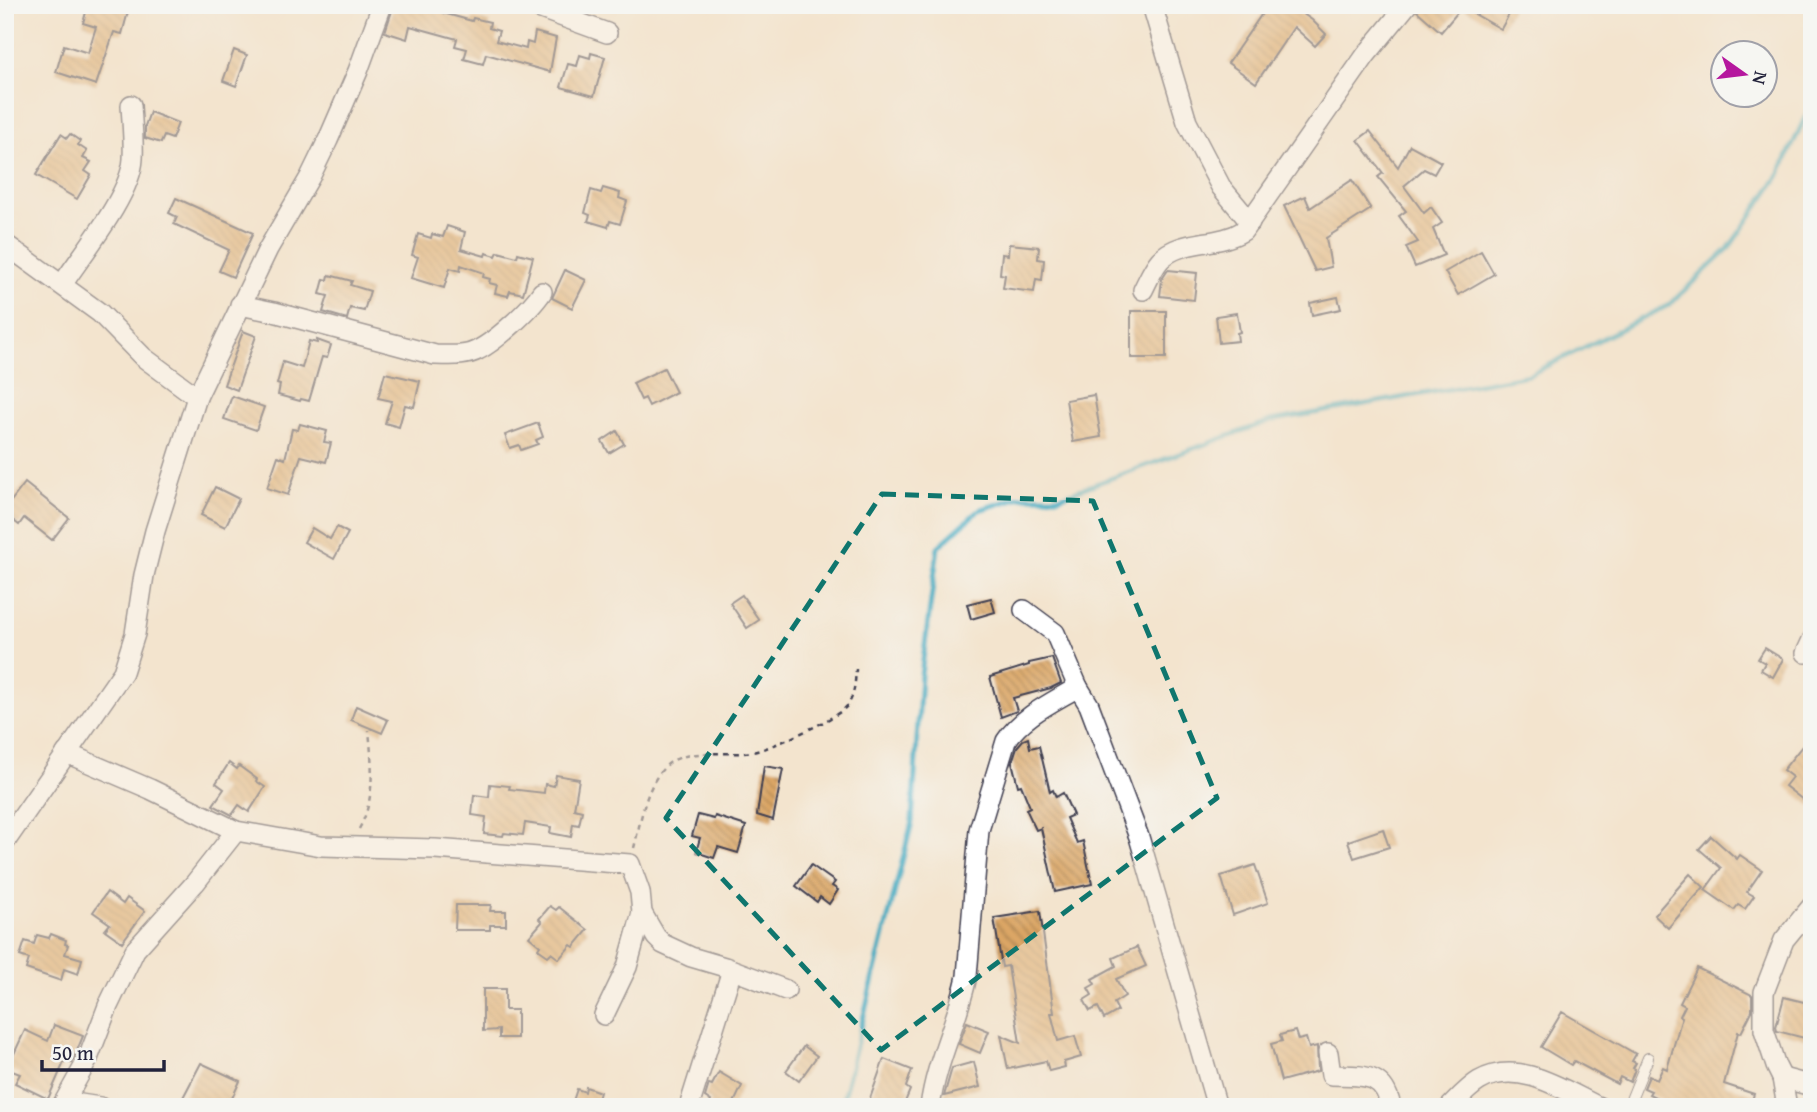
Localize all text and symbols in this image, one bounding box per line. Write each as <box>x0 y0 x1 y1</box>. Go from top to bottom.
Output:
north arrow <box>1708 38 1778 108</box>
text: N <box>1745 69 1776 88</box>
scale bar <box>42 1028 164 1072</box>
text: 50 m <box>52 1037 94 1068</box>

